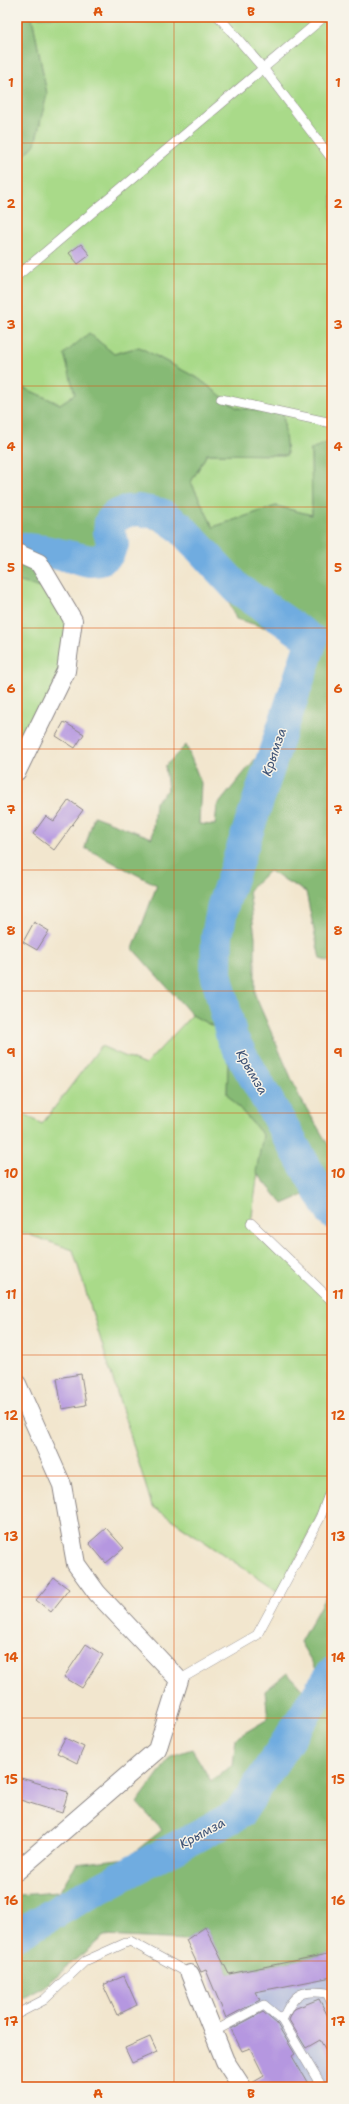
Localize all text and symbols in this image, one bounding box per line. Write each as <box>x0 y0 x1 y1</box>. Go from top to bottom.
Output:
text: A <box>93 3 103 20</box>
text: B <box>247 3 255 20</box>
text: 1 <box>8 74 14 91</box>
text: 1 <box>335 74 341 91</box>
text: 2 <box>6 195 16 212</box>
text: 2 <box>333 195 343 212</box>
text: 3 <box>6 316 16 333</box>
text: 3 <box>333 316 343 333</box>
text: 4 <box>6 438 16 455</box>
text: 4 <box>333 438 343 455</box>
text: 5 <box>7 559 15 576</box>
text: 5 <box>334 559 342 576</box>
text: 6 <box>6 680 16 697</box>
text: 6 <box>333 680 343 697</box>
water label: Крымза <box>258 726 290 778</box>
text: 7 <box>6 801 16 818</box>
text: 7 <box>333 801 343 818</box>
text: 8 <box>6 922 16 939</box>
text: 8 <box>333 922 343 939</box>
text: 9 <box>6 1044 16 1061</box>
text: 9 <box>333 1044 343 1061</box>
water label: Крымза <box>232 1046 272 1098</box>
text: 10 <box>4 1165 18 1182</box>
text: 10 <box>331 1165 345 1182</box>
text: 11 <box>5 1286 17 1303</box>
text: 11 <box>332 1286 344 1303</box>
text: 12 <box>4 1407 18 1424</box>
text: 12 <box>331 1407 345 1424</box>
text: 13 <box>4 1528 18 1545</box>
text: 13 <box>331 1528 345 1545</box>
text: 14 <box>4 1649 18 1666</box>
text: 14 <box>331 1649 345 1666</box>
text: 15 <box>4 1771 18 1788</box>
text: 15 <box>331 1771 345 1788</box>
water label: Крымза <box>176 1814 228 1852</box>
text: 16 <box>4 1892 18 1909</box>
text: 16 <box>331 1892 345 1909</box>
text: 17 <box>4 2013 18 2030</box>
text: 17 <box>331 2013 345 2030</box>
text: A <box>93 2085 103 2102</box>
text: B <box>247 2085 255 2102</box>

